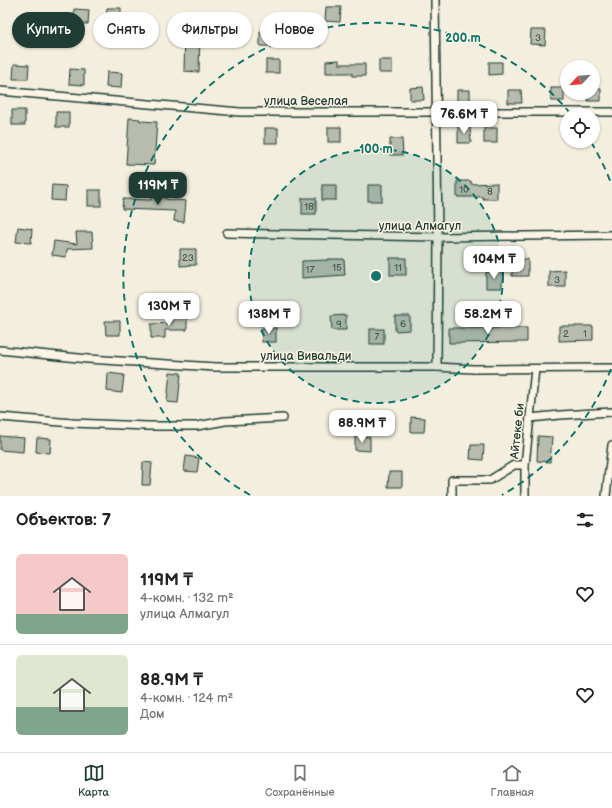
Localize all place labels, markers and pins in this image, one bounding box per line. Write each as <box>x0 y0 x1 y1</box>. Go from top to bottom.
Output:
pin: 76.6M ₸ <box>427 101 501 135</box>
pin: 119M ₸ <box>125 172 191 206</box>
pin: 104M ₸ <box>461 246 527 280</box>
centre of rings <box>369 269 383 283</box>
pin: 130M ₸ <box>136 293 202 327</box>
pin: 138M ₸ <box>236 301 302 335</box>
pin: 58.2M ₸ <box>451 301 525 335</box>
pin: 88.9M ₸ <box>325 410 399 444</box>

